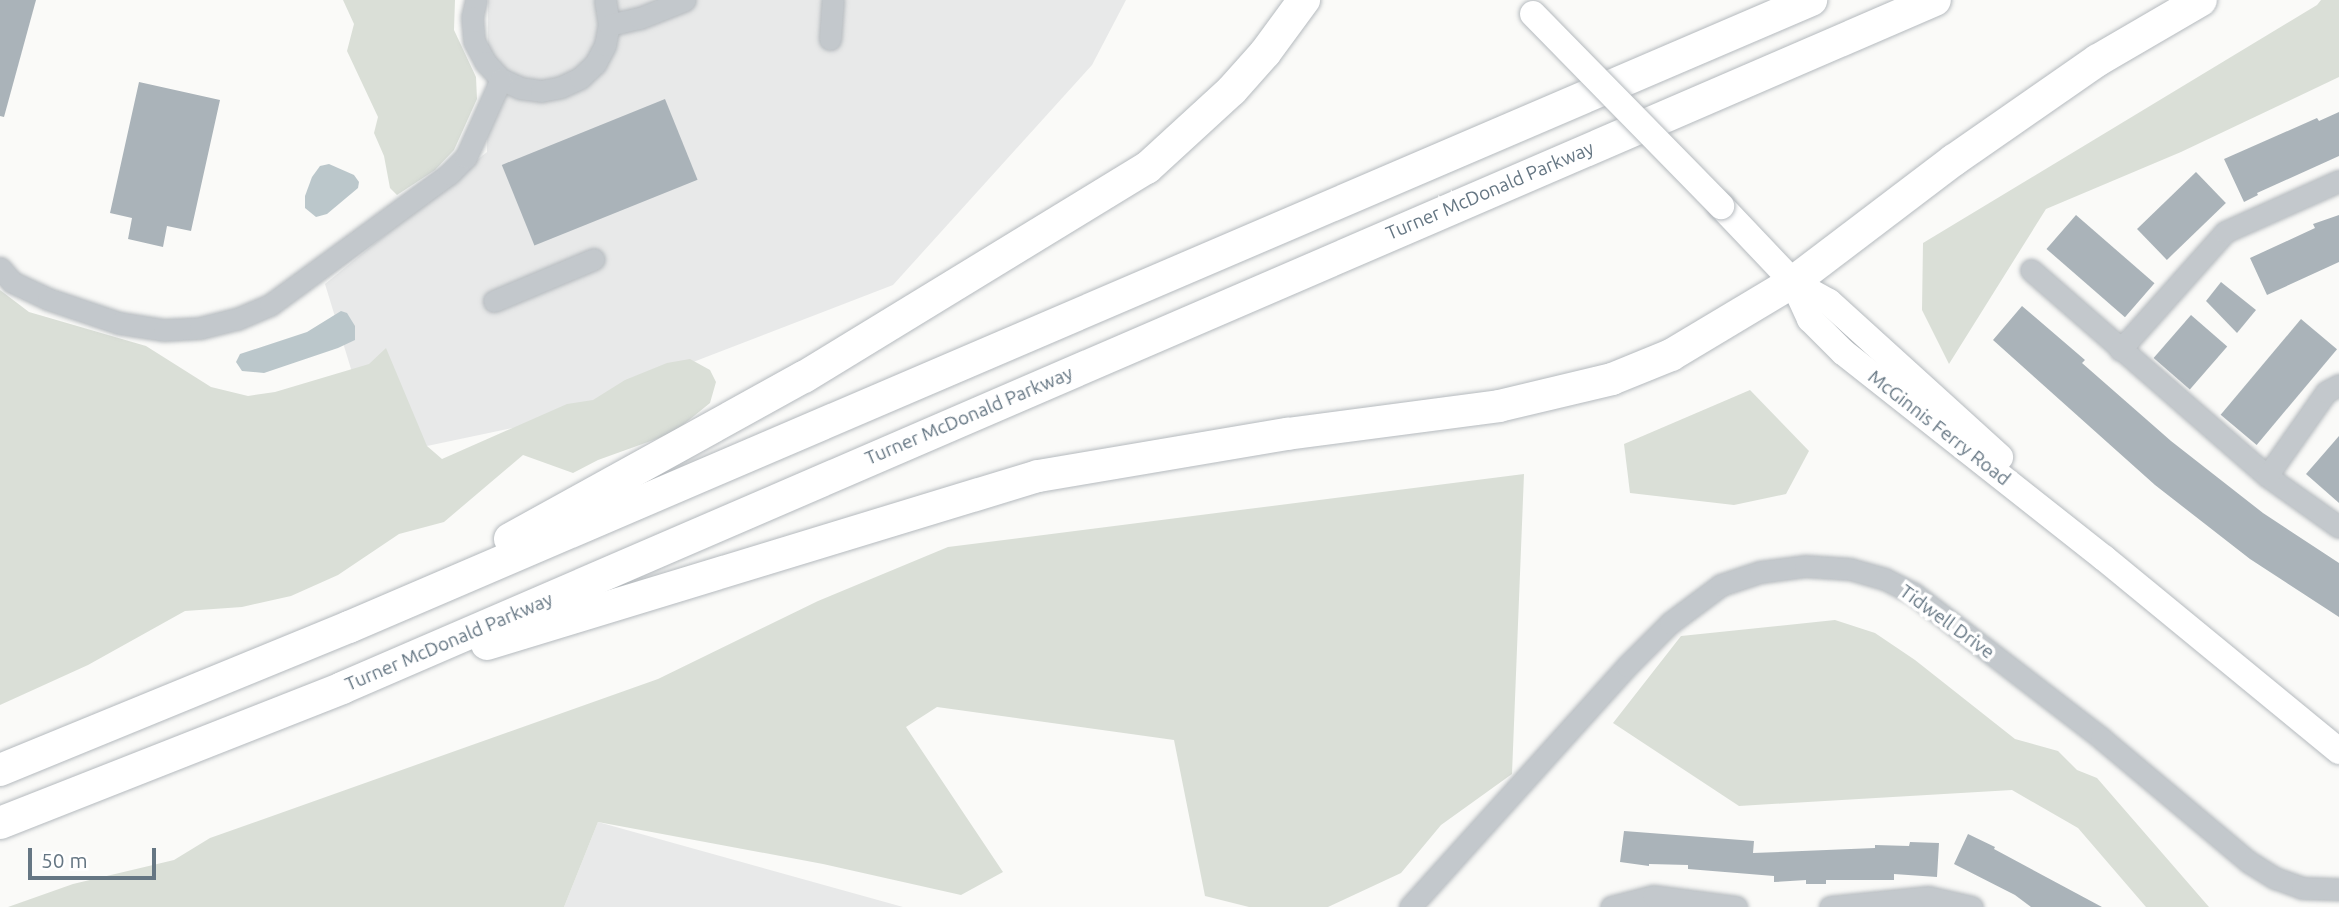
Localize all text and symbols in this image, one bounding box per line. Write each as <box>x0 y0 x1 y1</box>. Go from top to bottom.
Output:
street label: Turner McDonald Parkway <box>1383 137 1597 245</box>
street label: Turner McDonald Parkway <box>862 362 1076 470</box>
street label: McGinnis Ferry Road <box>1863 365 2015 491</box>
street label: Tidwell Drive <box>1895 580 1999 664</box>
street label: Turner McDonald Parkway <box>342 588 556 696</box>
scale bar <box>32 834 159 878</box>
text: 50 m <box>41 848 88 872</box>

